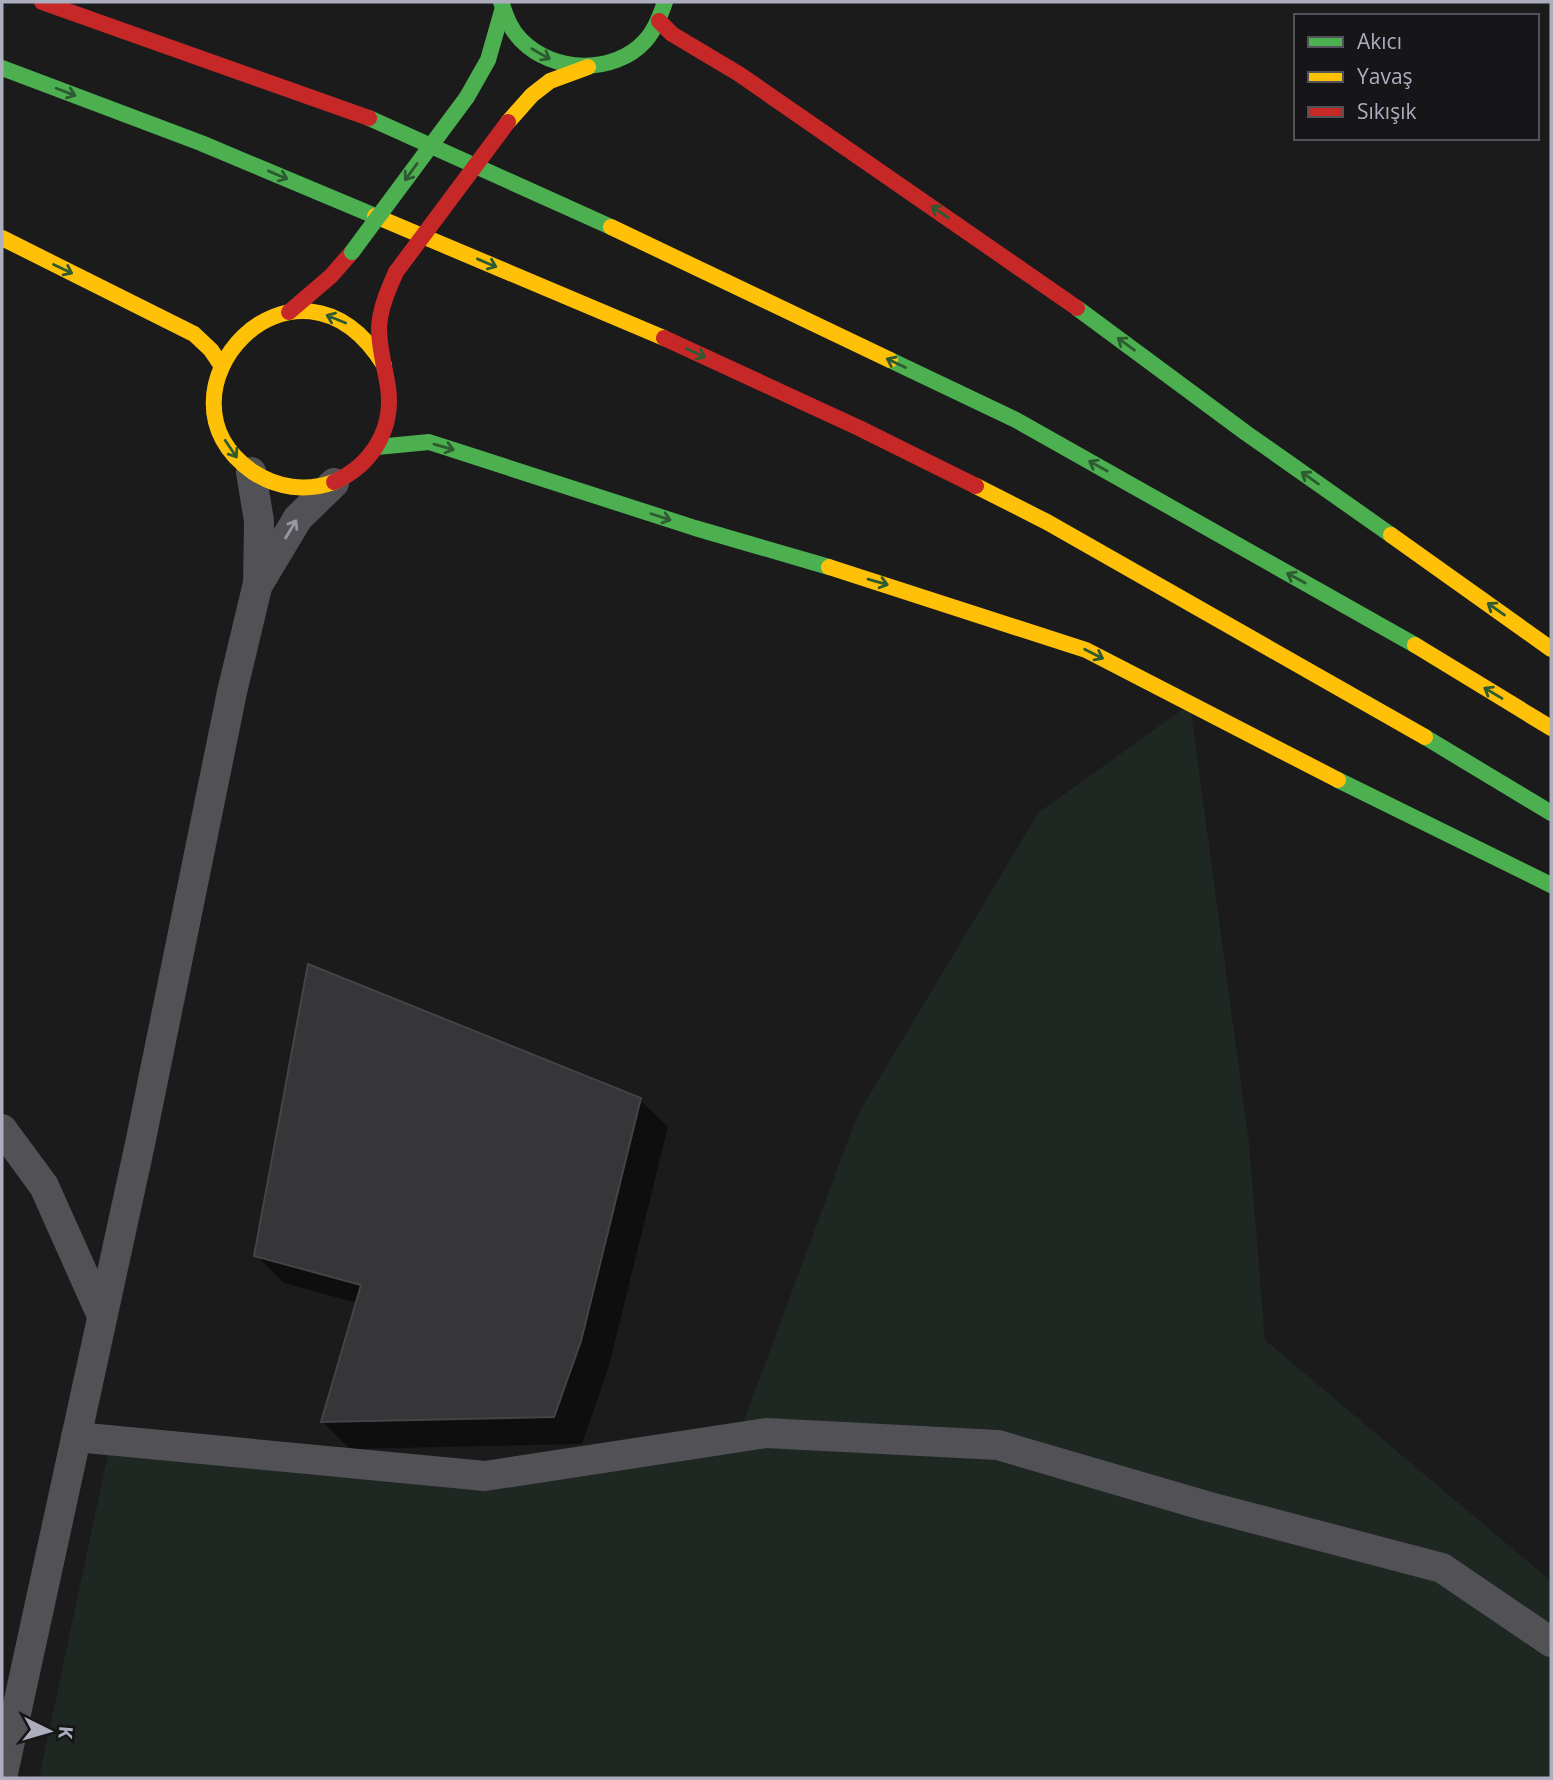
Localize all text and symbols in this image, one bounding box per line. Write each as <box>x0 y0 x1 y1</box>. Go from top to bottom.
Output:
legend <box>1294 14 1539 140</box>
text: Akıcı <box>1357 27 1402 55</box>
one-way arrow <box>530 47 550 61</box>
text: Yavaş <box>1357 62 1413 90</box>
one-way arrow <box>54 87 76 99</box>
text: Sıkışık <box>1357 97 1417 125</box>
one-way arrow <box>404 162 419 181</box>
one-way arrow <box>266 169 288 182</box>
one-way arrow <box>931 205 950 219</box>
one-way arrow <box>476 257 498 270</box>
one-way arrow <box>52 262 73 276</box>
one-way arrow <box>326 312 348 325</box>
one-way arrow <box>1117 337 1135 352</box>
one-way arrow <box>685 347 706 360</box>
one-way arrow <box>886 355 907 369</box>
one-way arrow <box>223 439 238 458</box>
one-way arrow <box>433 441 455 454</box>
one-way arrow <box>1089 459 1109 473</box>
one-way arrow <box>1301 471 1320 485</box>
one-way arrow <box>649 512 671 524</box>
one-way arrow <box>284 519 298 539</box>
one-way arrow <box>1287 571 1307 585</box>
one-way arrow <box>867 577 889 590</box>
one-way arrow <box>1487 602 1506 616</box>
one-way arrow <box>1083 648 1104 662</box>
one-way arrow <box>1484 685 1503 700</box>
north arrow <box>14 1696 84 1766</box>
text: K <box>52 1725 79 1740</box>

